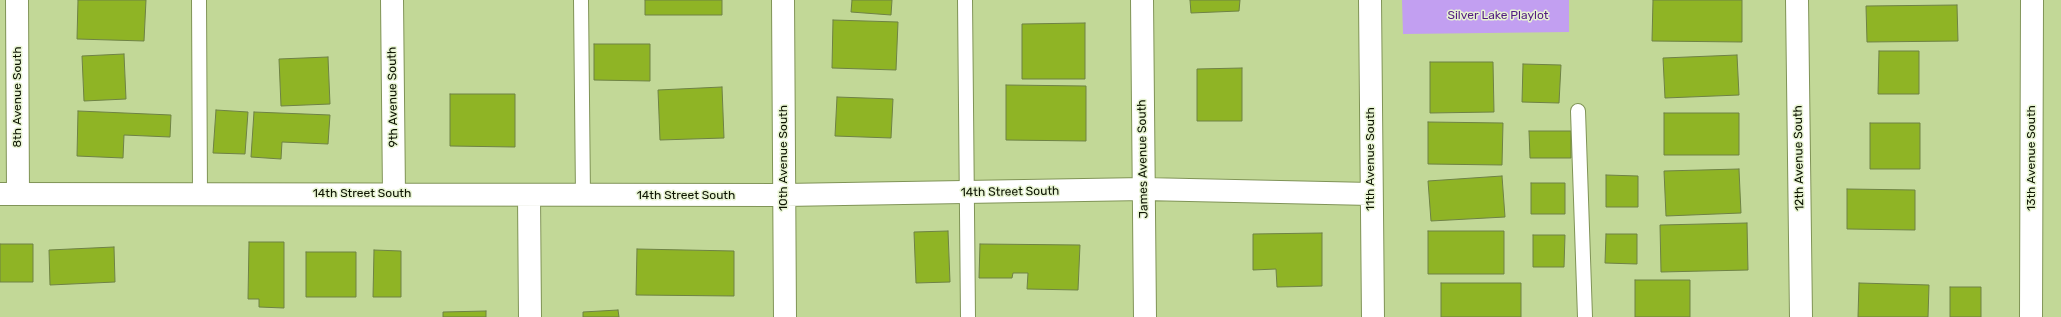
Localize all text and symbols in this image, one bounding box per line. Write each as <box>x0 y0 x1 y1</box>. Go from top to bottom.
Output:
park label: Silver Lake Playlot <box>1447 9 1549 23</box>
street label: 8th Avenue South <box>11 46 25 148</box>
street label: 9th Avenue South <box>385 47 401 147</box>
street label: James Avenue South <box>1135 99 1151 219</box>
street label: 10th Avenue South <box>777 105 791 211</box>
street label: 12th Avenue South <box>1791 105 1807 211</box>
street label: 13th Avenue South <box>2025 105 2039 211</box>
street label: 11th Avenue South <box>1364 107 1378 211</box>
street label: 14th Street South <box>961 184 1059 200</box>
street label: 14th Street South <box>313 187 411 201</box>
street label: 14th Street South <box>637 189 735 203</box>

